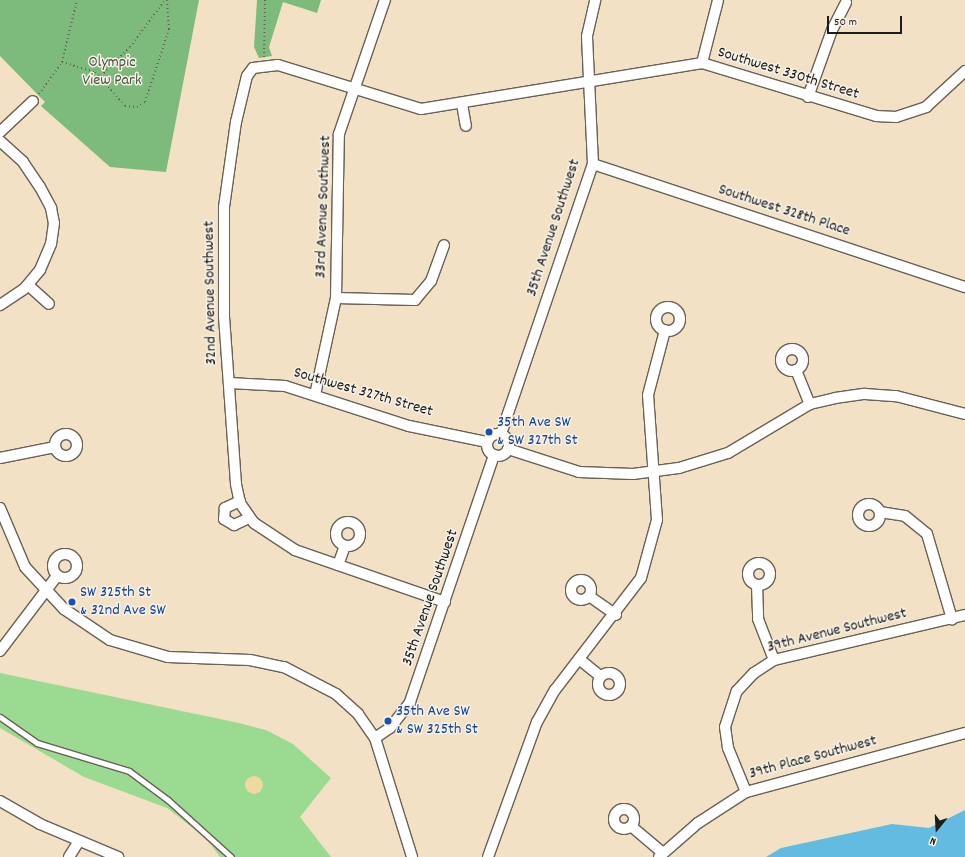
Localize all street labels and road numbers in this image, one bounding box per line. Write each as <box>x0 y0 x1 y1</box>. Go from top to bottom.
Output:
street label: Southwest 330th Street <box>715 43 861 105</box>
street label: 33rd Avenue Southwest <box>312 135 336 279</box>
street label: 35th Avenue Southwest <box>523 157 585 299</box>
street label: Southwest 328th Place <box>716 181 852 241</box>
street label: 32nd Avenue Southwest <box>200 221 222 365</box>
street label: Southwest 327th Street <box>291 364 435 422</box>
street label: 35th Avenue Southwest <box>399 527 463 669</box>
street label: 39th Avenue Southwest <box>765 604 909 658</box>
street label: 39th Place Southwest <box>747 732 879 784</box>

